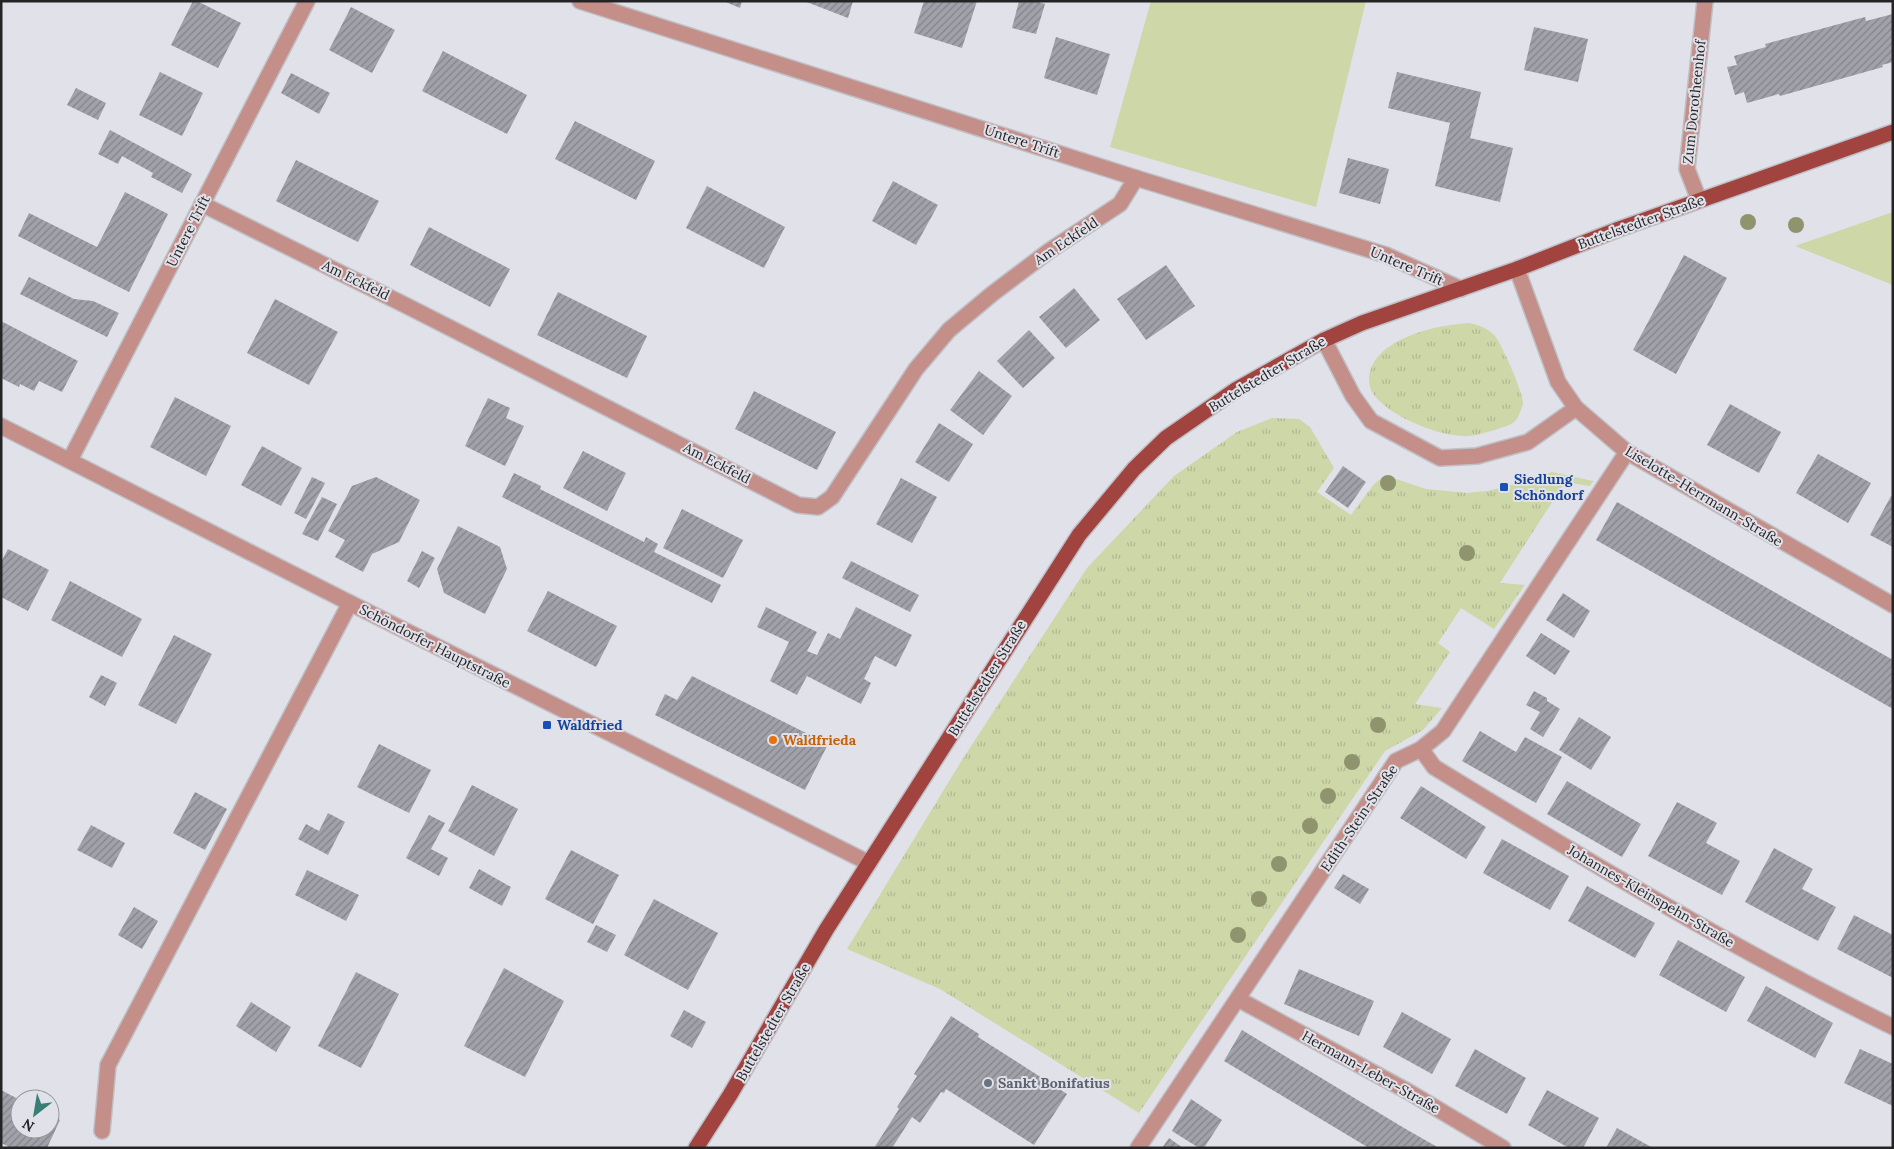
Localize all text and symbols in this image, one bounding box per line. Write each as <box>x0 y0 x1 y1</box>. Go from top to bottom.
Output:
street label: Zum Dorotheenhof <box>1679 38 1710 165</box>
street label: Untere Trift <box>982 120 1063 162</box>
street label: Buttelstedter Straße <box>1575 191 1707 253</box>
street label: Untere Trift <box>162 192 214 270</box>
street label: Am Eckfeld <box>1030 213 1101 269</box>
street label: Untere Trift <box>1367 242 1447 290</box>
street label: Am Eckfeld <box>318 255 393 304</box>
street label: Buttelstedter Straße <box>1205 332 1329 416</box>
street label: Am Eckfeld <box>679 438 754 488</box>
street label: Liselotte-Herrmann-Straße <box>1622 442 1786 550</box>
place label: Siedlung Schöndorf <box>1514 470 1584 504</box>
marker: Siedlung Schöndorf <box>1498 481 1510 493</box>
street label: Schöndorfer Hauptstraße <box>356 600 514 692</box>
street label: Buttelstedter Straße <box>944 616 1030 739</box>
place label: Waldfried <box>557 716 623 734</box>
marker: Waldfried <box>541 719 553 731</box>
place label: Waldfrieda <box>783 731 857 749</box>
marker: Waldfrieda <box>767 734 779 746</box>
street label: Edith-Stein-Straße <box>1317 761 1402 875</box>
street label: Johannes-Kleinspehn-Straße <box>1564 840 1738 951</box>
street label: Buttelstedter Straße <box>732 959 814 1084</box>
street label: Hermann-Leber-Straße <box>1299 1026 1444 1118</box>
place label: Sankt Bonifatius <box>998 1074 1110 1092</box>
marker: Sankt Bonifatius <box>982 1077 994 1089</box>
north arrow <box>10 1089 60 1139</box>
text: N <box>19 1115 38 1136</box>

